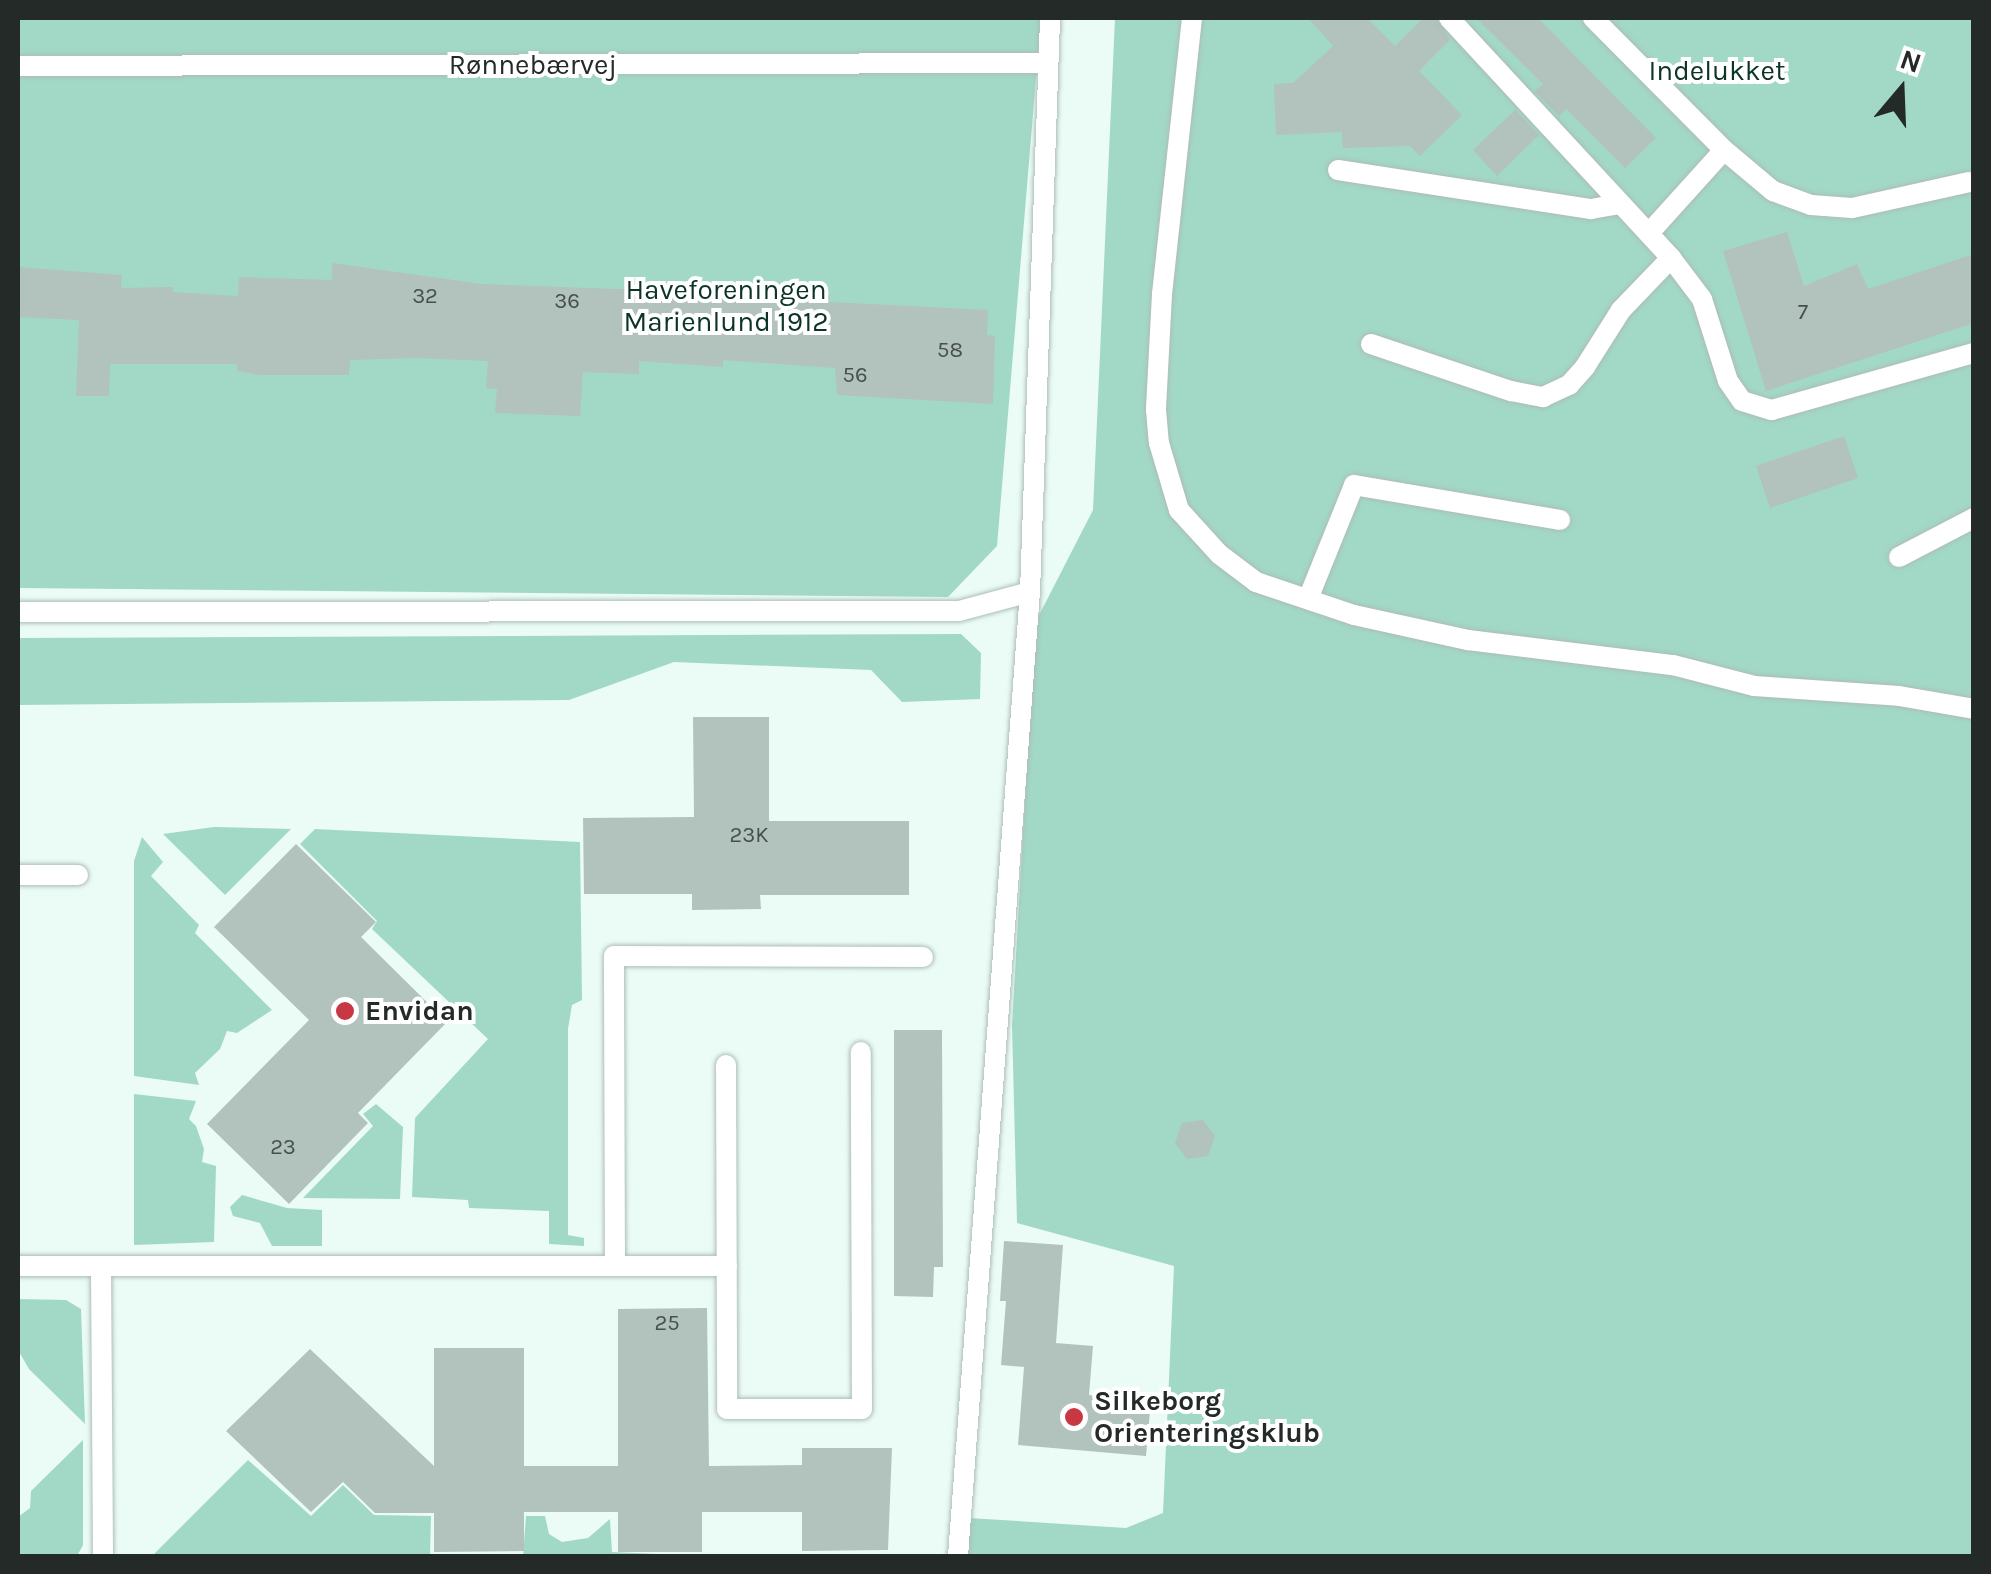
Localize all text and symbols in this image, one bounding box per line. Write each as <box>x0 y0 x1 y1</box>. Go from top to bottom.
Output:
north arrow <box>1851 40 1951 140</box>
text: N <box>1896 42 1926 80</box>
street label: Rønnebærvej <box>449 48 617 82</box>
park label: Indelukket <box>1649 54 1785 88</box>
park label: Haveforeningen Marienlund 1912 <box>624 273 828 339</box>
house number: 32 <box>412 284 438 310</box>
house number: 36 <box>554 289 580 315</box>
house number: 7 <box>1798 300 1808 326</box>
house number: 58 <box>937 338 963 364</box>
house number: 56 <box>842 363 868 389</box>
house number: 23K <box>729 823 769 849</box>
place label: Envidan <box>365 994 474 1028</box>
marker: Envidan <box>334 1000 356 1022</box>
house number: 23 <box>270 1135 296 1161</box>
house number: 25 <box>654 1311 680 1337</box>
place label: Silkeborg Orienteringsklub <box>1094 1384 1320 1450</box>
marker: Silkeborg Orienteringsklub <box>1063 1406 1085 1428</box>

